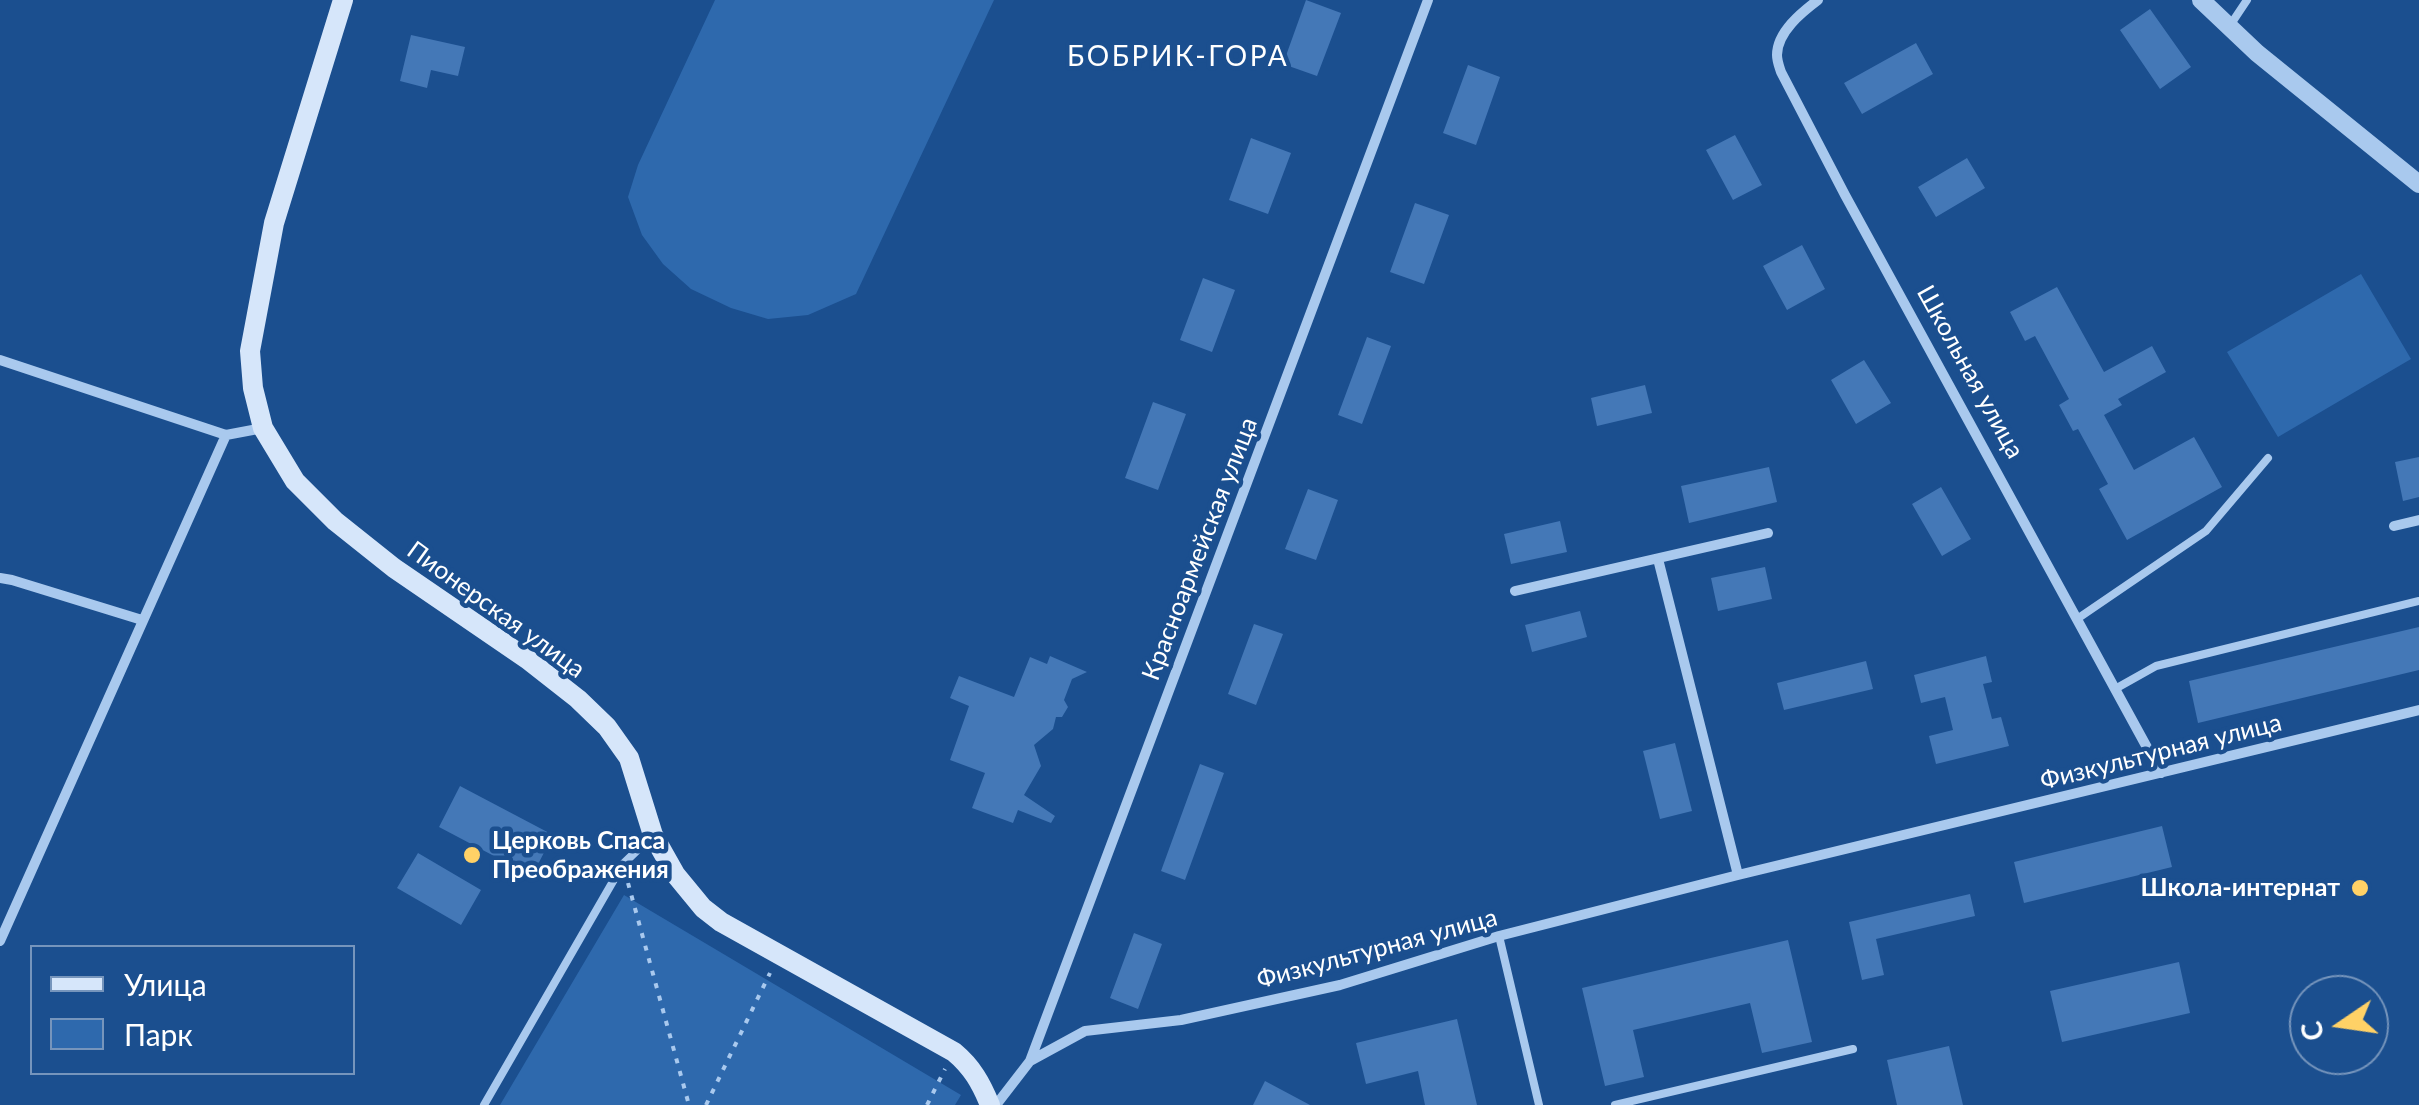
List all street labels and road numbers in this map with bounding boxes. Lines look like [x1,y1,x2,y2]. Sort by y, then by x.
street label: Школьная улица [1910,280,2030,464]
street label: Красноармейская улица [1136,413,1264,685]
street label: Пионерская улица [401,535,591,685]
street label: Физкультурная улица [2037,708,2285,796]
street label: Физкультурная улица [1254,902,1500,996]

